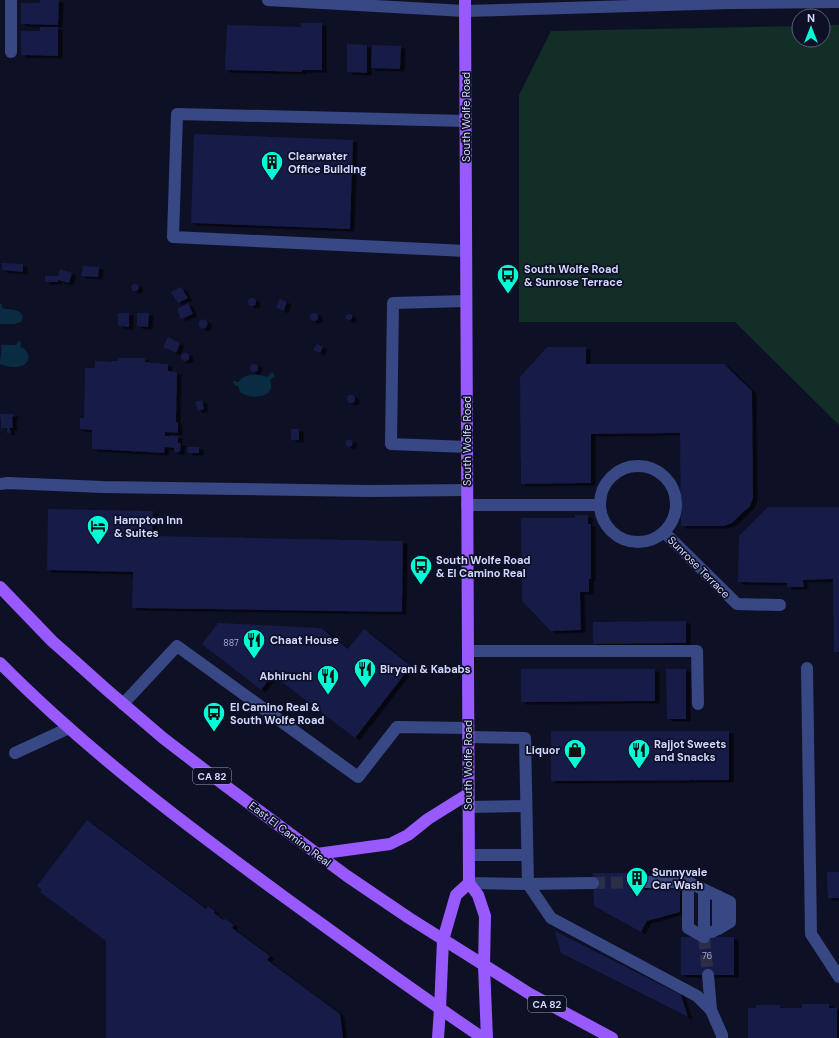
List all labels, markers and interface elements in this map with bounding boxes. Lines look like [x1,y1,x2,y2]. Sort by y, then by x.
north arrow [791,8,831,48]
text: N [807,11,815,25]
street label: South Wolfe Road [459,72,473,162]
building icon: Clearwater Office Building [259,149,285,182]
place label: Clearwater Office Building [288,149,367,176]
bus stop icon: South Wolfe Road & Sunrose Terrace [495,262,521,295]
place label: South Wolfe Road & Sunrose Terrace [524,262,623,289]
street label: South Wolfe Road [460,396,474,486]
hotel icon: Hampton Inn & Suites [85,513,111,546]
place label: Hampton Inn & Suites [114,513,183,540]
street label: Sunrose Terrace [665,533,733,601]
bus stop icon: South Wolfe Road & El Camino Real [408,553,434,586]
place label: South Wolfe Road & El Camino Real [436,553,531,580]
restaurant icon: Chaat House [241,627,267,660]
place label: Chaat House [270,633,339,647]
house number: 887 [223,637,239,649]
restaurant icon: Biryani & Kababs [352,656,378,689]
place label: Biryani & Kababs [380,662,471,676]
restaurant icon: Abhiruchi [315,663,341,696]
place label: Abhiruchi [259,669,312,683]
bus stop icon: El Camino Real & South Wolfe Road [201,700,227,733]
place label: El Camino Real & South Wolfe Road [230,700,325,727]
street label: South Wolfe Road [461,720,475,810]
shop icon: Liquor [562,737,588,770]
restaurant icon: Rajjot Sweets and Snacks [626,737,652,770]
place label: Rajjot Sweets and Snacks [654,737,726,764]
place label: Liquor [526,743,560,757]
road number: CA 82 [193,768,231,784]
street label: East El Camino Real [246,799,334,869]
building icon: Sunnyvale Car Wash [624,865,650,898]
place label: Sunnyvale Car Wash [652,865,708,892]
house number: 76 [702,950,712,962]
road number: CA 82 [528,996,566,1012]

